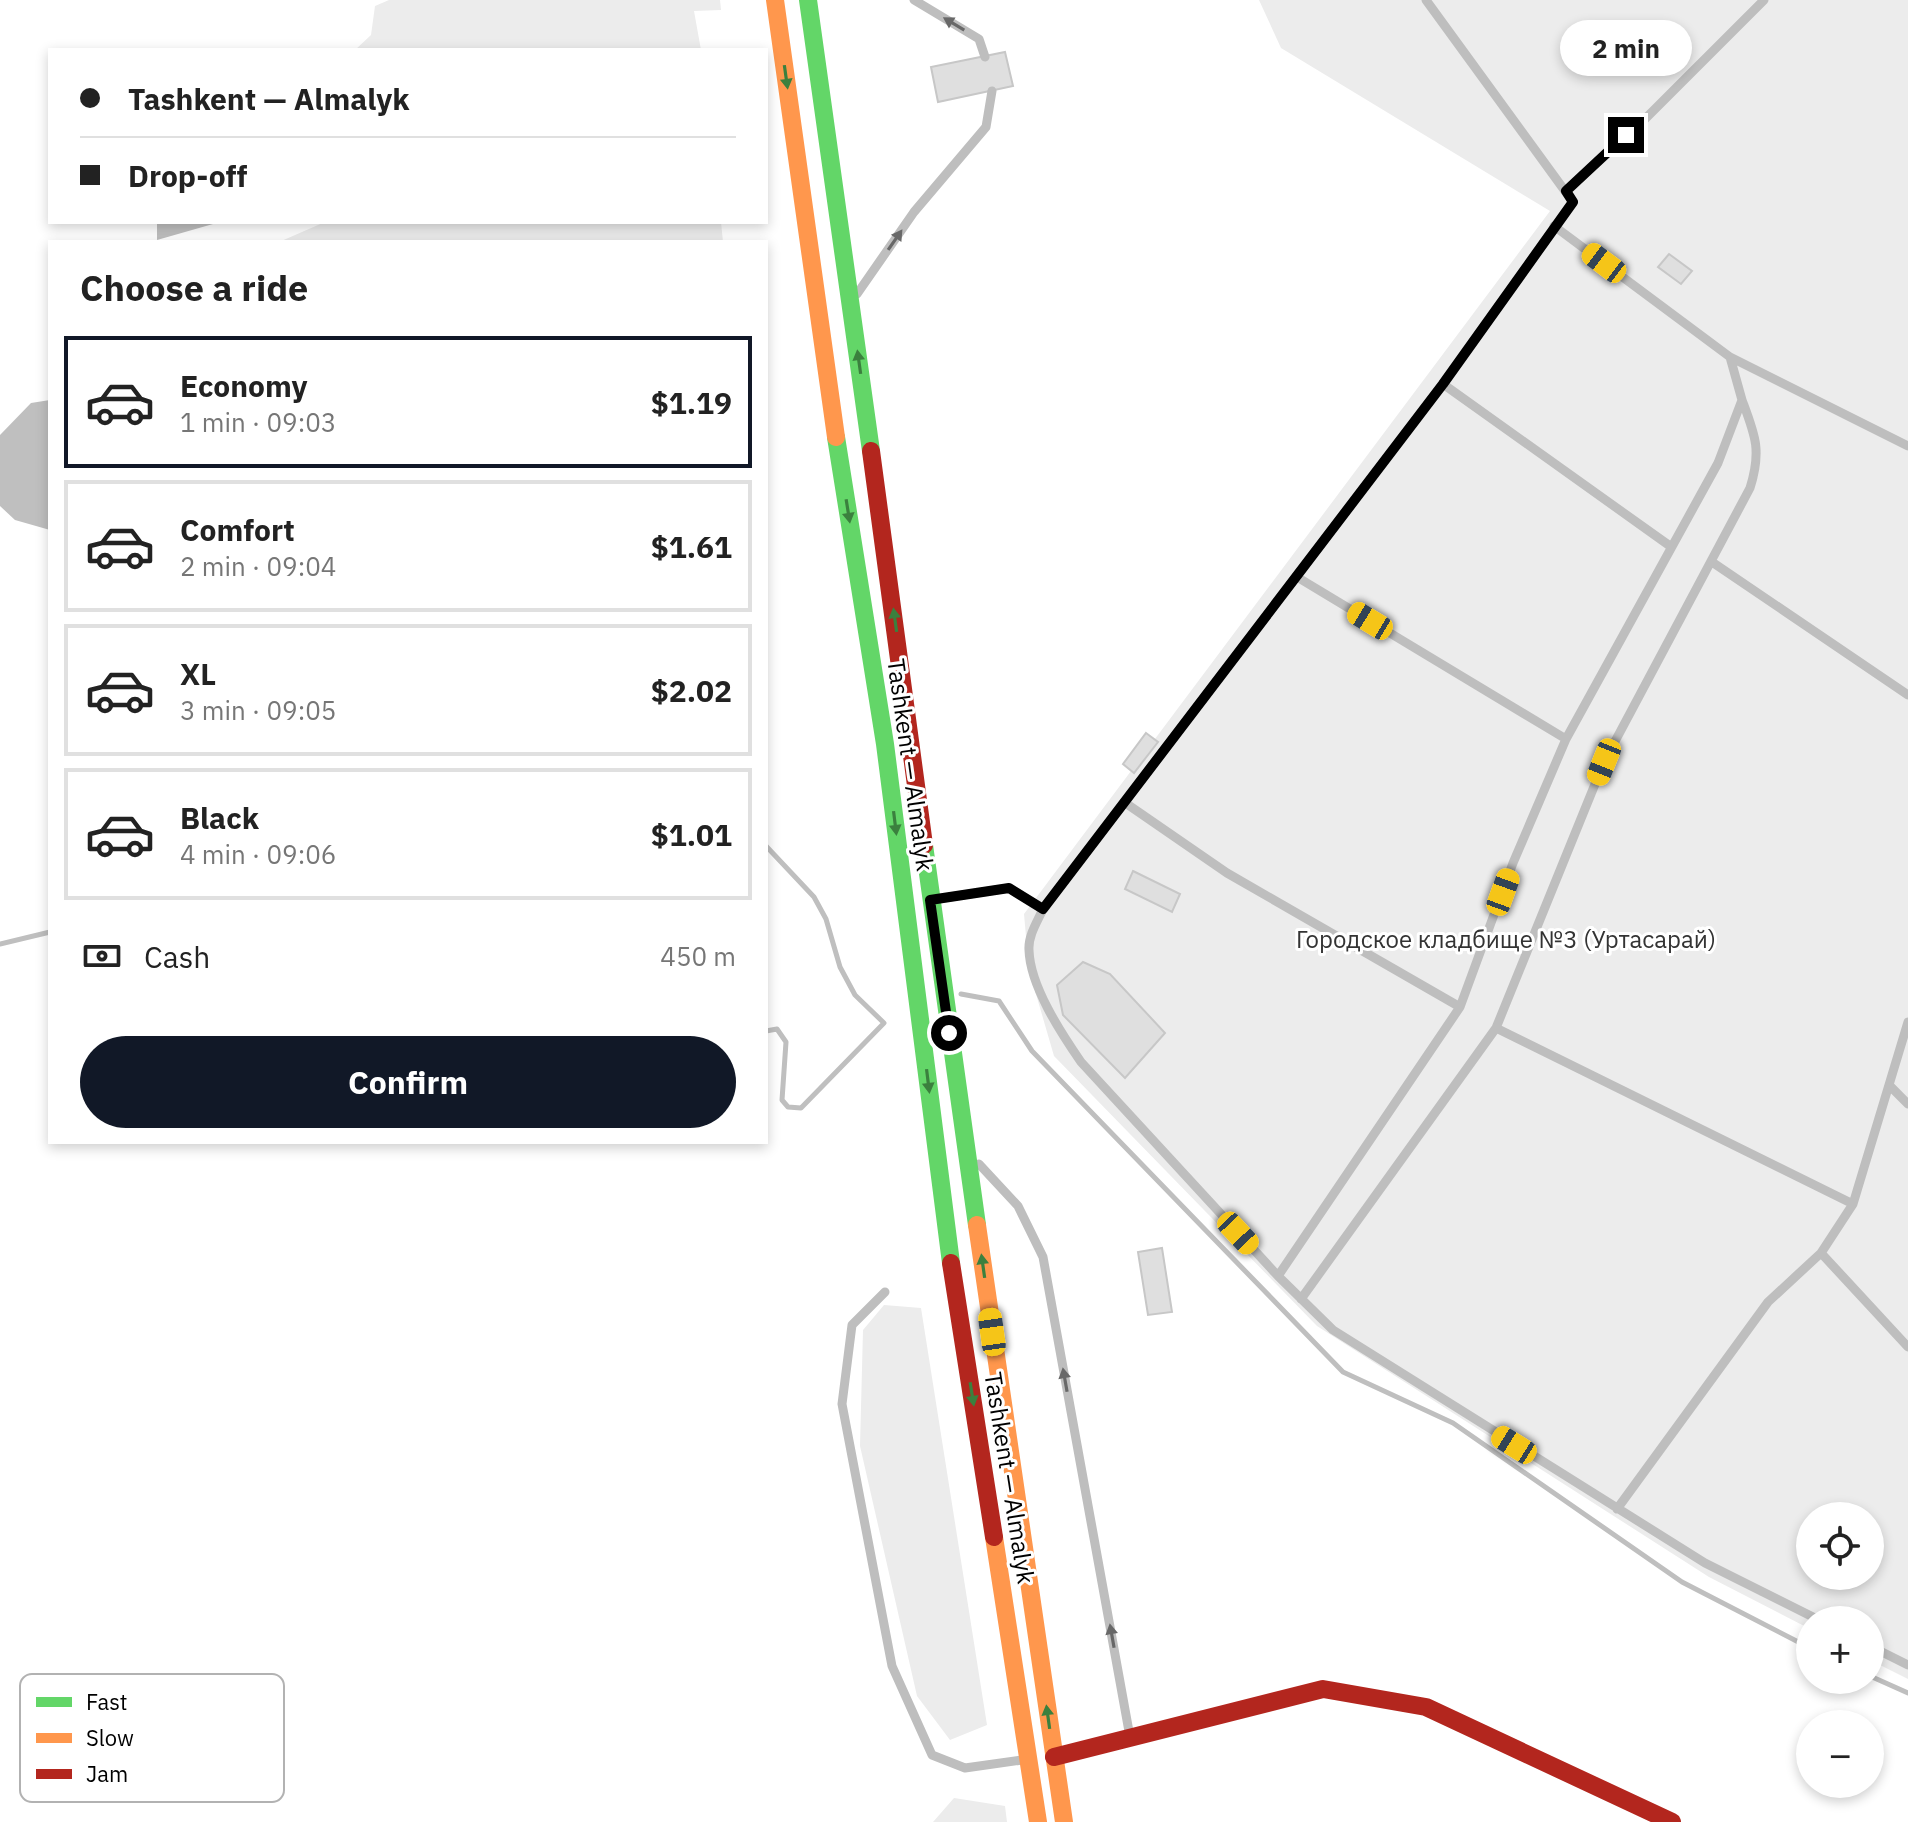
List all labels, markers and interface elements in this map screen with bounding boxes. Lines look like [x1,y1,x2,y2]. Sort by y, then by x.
one-way arrow [943,18,965,32]
callout: 2 min [1560,19,1692,75]
text: 2 min [1592,31,1660,65]
one-way arrow [780,65,793,90]
text: Tashkent — Almalyk [128,79,410,118]
route end [1608,117,1644,153]
text: Drop-off [128,156,247,195]
one-way arrow [887,229,902,250]
car [1578,239,1630,287]
text: Choose a ride [80,264,308,311]
one-way arrow [852,350,865,375]
icon: car [84,366,156,438]
text: Economy [180,366,308,405]
text: $1.19 [651,383,732,422]
text: 1 min · 09:03 [180,405,336,439]
one-way arrow [842,499,855,524]
icon: car [84,510,156,582]
text: Comfort [180,510,295,549]
text: $1.61 [651,527,732,566]
text: 2 min · 09:04 [180,549,336,583]
car [1343,598,1397,644]
one-way arrow [888,607,901,632]
icon: car [84,654,156,726]
text: XL [180,654,216,693]
street label: Tashkent — Almalyk [880,657,942,874]
text: $2.02 [651,671,732,710]
text: 3 min · 09:05 [180,693,336,727]
car [1584,735,1624,789]
icon: car [84,798,156,870]
text: Black [180,798,259,837]
one-way arrow [889,811,902,836]
text: $1.01 [651,815,732,854]
text: 4 min · 09:06 [180,837,336,871]
car [1484,865,1522,919]
park label: Городское кладбище №3 (Уртасарай) [1296,923,1716,955]
icon: cash [80,934,124,978]
text: Cash [144,937,210,976]
text: 450 m [660,939,736,973]
route start [931,1015,967,1051]
button: Confirm [80,1036,736,1128]
one-way arrow [921,1069,934,1094]
car [1213,1207,1263,1259]
one-way arrow [976,1253,988,1278]
car [977,1307,1007,1357]
one-way arrow [1059,1367,1071,1392]
street label: Tashkent — Almalyk [977,1370,1043,1587]
one-way arrow [966,1382,979,1407]
car [1487,1422,1541,1468]
map controls [1796,1502,1884,1798]
button: locate [1796,1502,1884,1590]
button: + [1796,1606,1884,1694]
one-way arrow [1105,1623,1117,1648]
legend [20,1674,284,1802]
text: Fast [86,1687,127,1716]
one-way arrow [1041,1704,1054,1729]
button: − [1796,1710,1884,1798]
text: Slow [86,1723,134,1752]
text: Jam [86,1759,128,1788]

